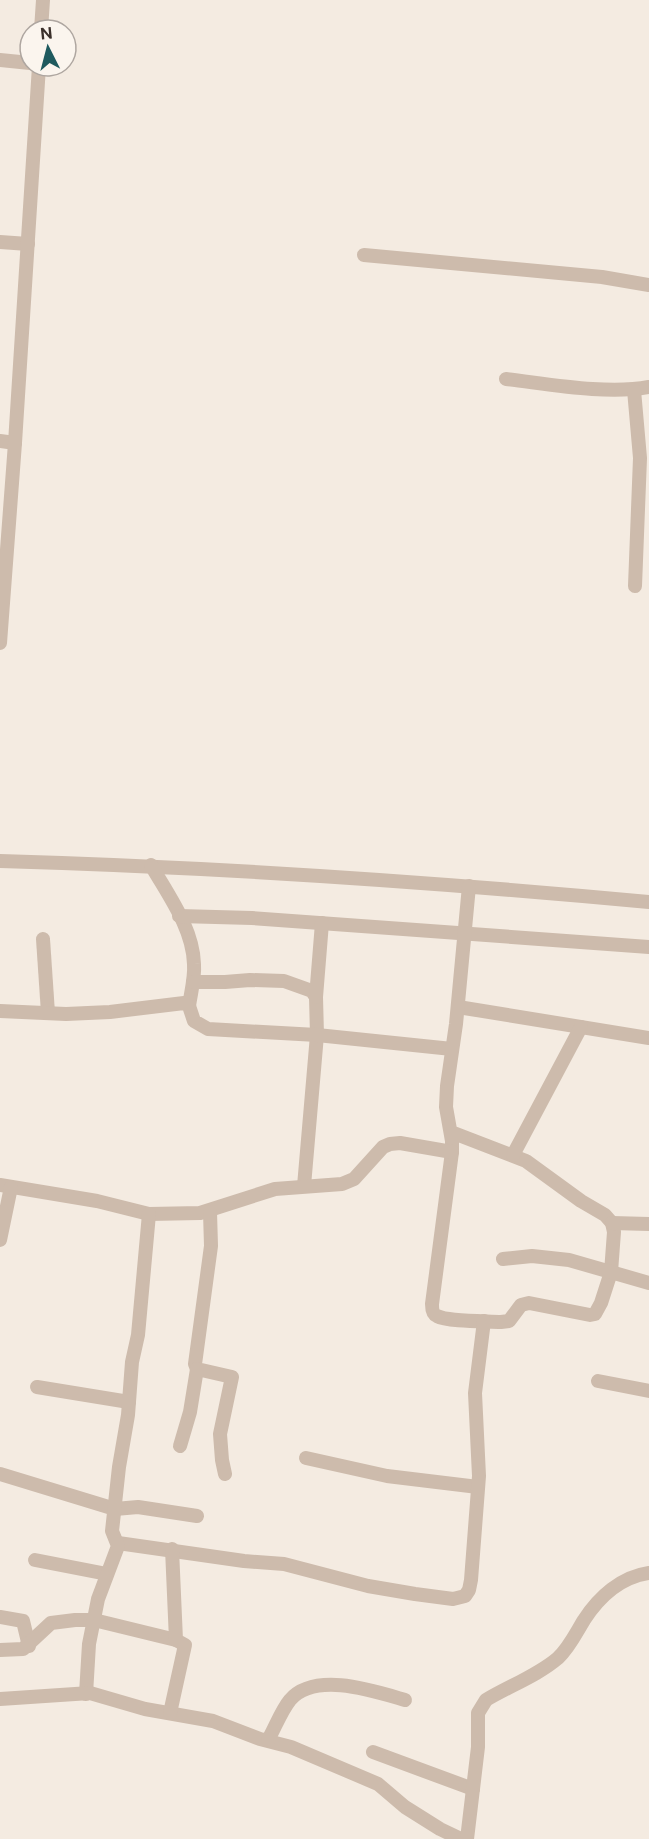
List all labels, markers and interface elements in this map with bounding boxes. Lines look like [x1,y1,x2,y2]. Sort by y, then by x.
north arrow [18,18,78,78]
text: N [39,23,54,44]

